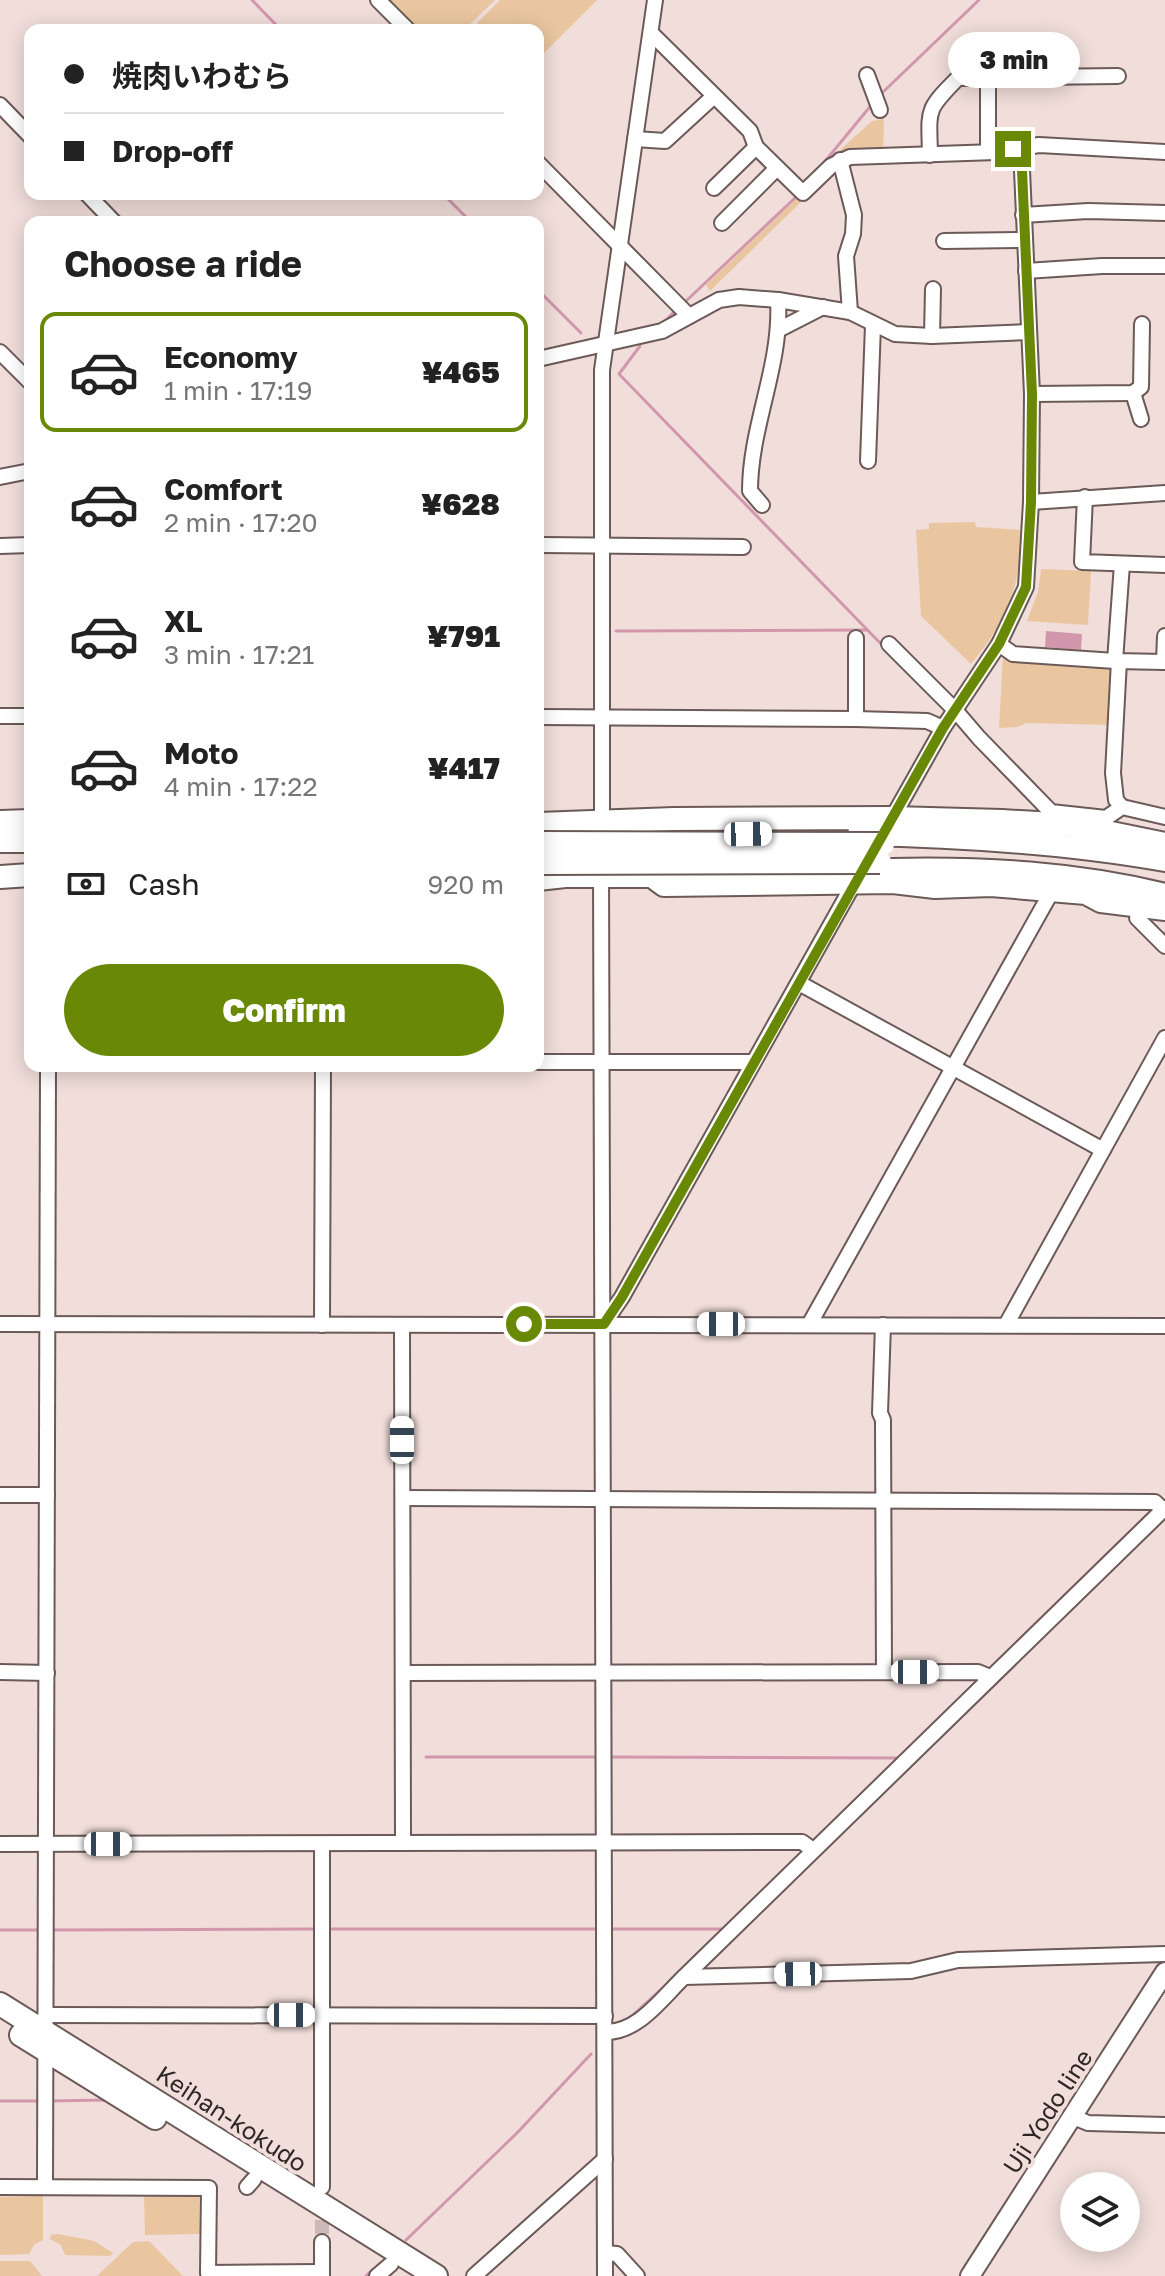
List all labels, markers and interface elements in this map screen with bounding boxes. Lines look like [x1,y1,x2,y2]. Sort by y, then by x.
callout: 3 min [947,33,1079,89]
text: 3 min [980,44,1048,75]
text: 焼肉いわむら [112,58,292,94]
route end [995,131,1031,167]
text: Drop-off [112,133,233,169]
text: Choose a ride [64,242,302,285]
icon: car [68,336,140,408]
text: Economy [164,339,298,375]
text: ¥465 [421,354,500,390]
text: 1 min · 17:19 [164,375,312,406]
icon: car [68,468,140,540]
text: Comfort [164,471,283,507]
text: ¥628 [421,486,500,522]
text: 2 min · 17:20 [164,507,318,538]
icon: car [68,600,140,672]
text: XL [164,603,203,639]
text: ¥791 [427,618,500,654]
text: 3 min · 17:21 [164,639,314,670]
icon: car [68,732,140,804]
text: Moto [164,735,239,771]
text: ¥417 [428,750,500,786]
text: 4 min · 17:22 [164,771,317,802]
car [724,822,772,846]
icon: cash [64,862,108,906]
text: Cash [128,866,200,902]
text: 920 m [428,869,504,900]
button: Confirm [64,964,504,1056]
route start [506,1306,542,1342]
car [697,1312,745,1336]
car [390,1416,414,1464]
car [891,1660,939,1684]
car [84,1832,132,1856]
car [774,1962,822,1986]
car [267,2003,315,2027]
street label: Uji Yodo line [996,2043,1098,2179]
street label: Keihan-kokudo [151,2059,313,2177]
map controls [1060,2172,1140,2252]
button: layers [1060,2172,1140,2252]

